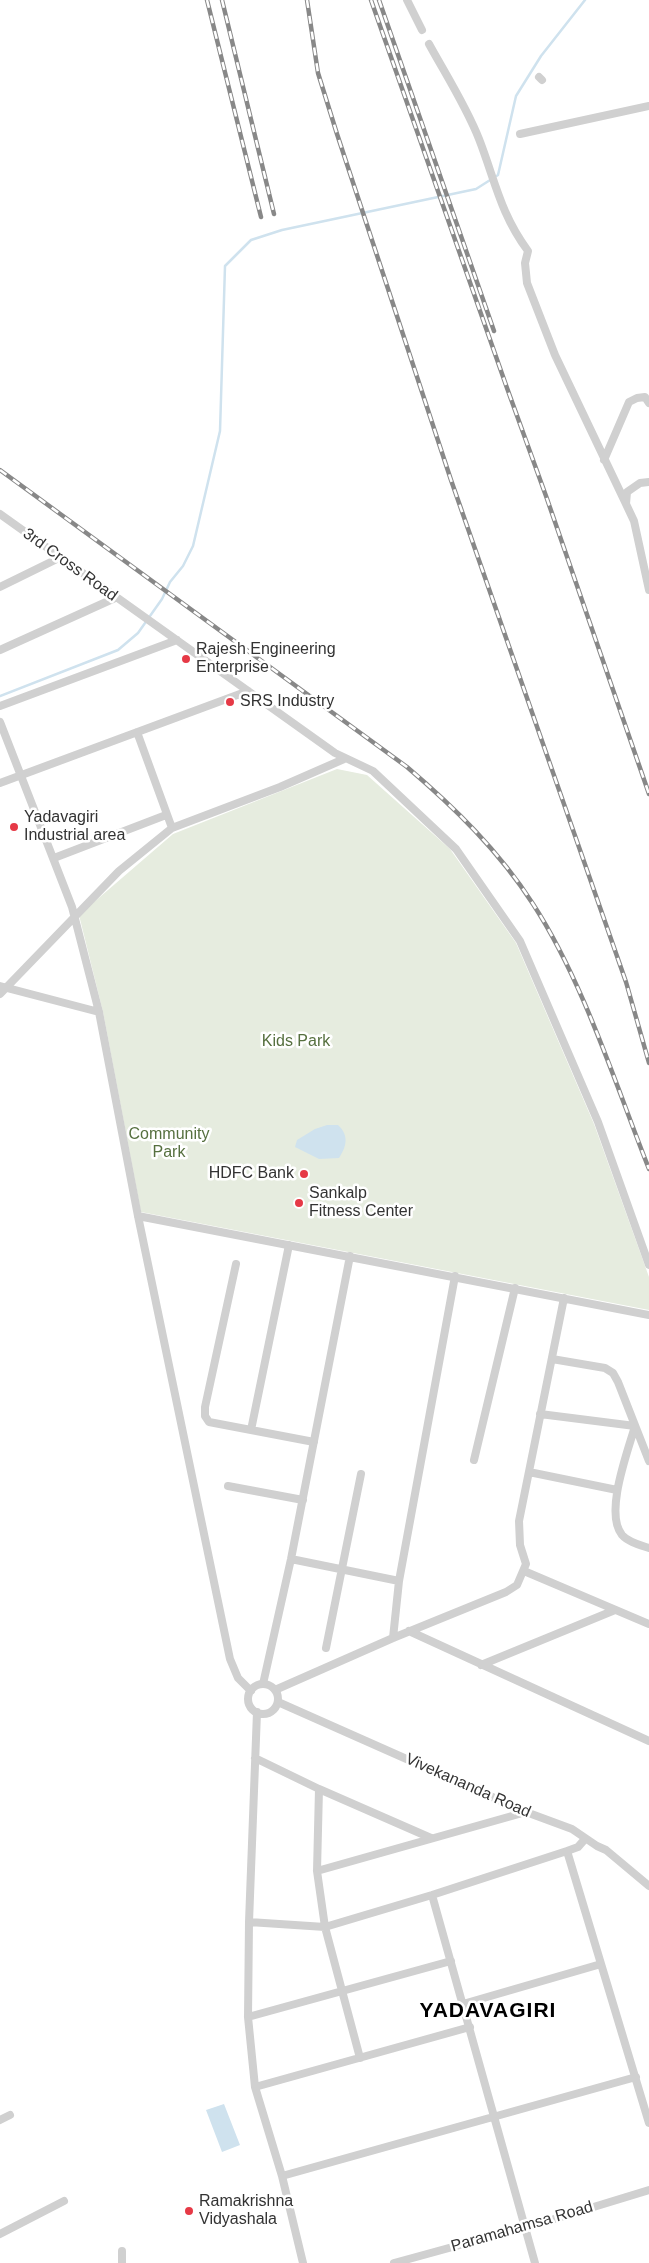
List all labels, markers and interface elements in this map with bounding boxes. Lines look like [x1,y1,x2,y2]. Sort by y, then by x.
street label: 3rd Cross Road [19,524,121,606]
place label: Rajesh Engineering Enterprise [196,640,336,678]
marker: Rajesh Engineering Enterprise [180,653,192,665]
place label: SRS Industry [240,692,334,712]
marker: SRS Industry [224,696,236,708]
place label: Yadavagiri Industrial area [24,808,125,846]
marker: Yadavagiri Industrial area [8,821,20,833]
park label: Kids Park [262,1032,330,1052]
park label: Community Park [129,1125,209,1163]
place label: HDFC Bank [209,1164,294,1184]
marker: HDFC Bank [298,1168,310,1180]
place label: Sankalp Fitness Center [309,1184,413,1222]
marker: Sankalp Fitness Center [293,1197,305,1209]
street label: Vivekananda Road [402,1750,534,1822]
district label: YADAVAGIRI [418,1998,558,2024]
place label: Ramakrishna Vidyashala [199,2192,293,2230]
street label: Paramahamsa Road [449,2198,595,2256]
marker: Ramakrishna Vidyashala [183,2205,195,2217]

